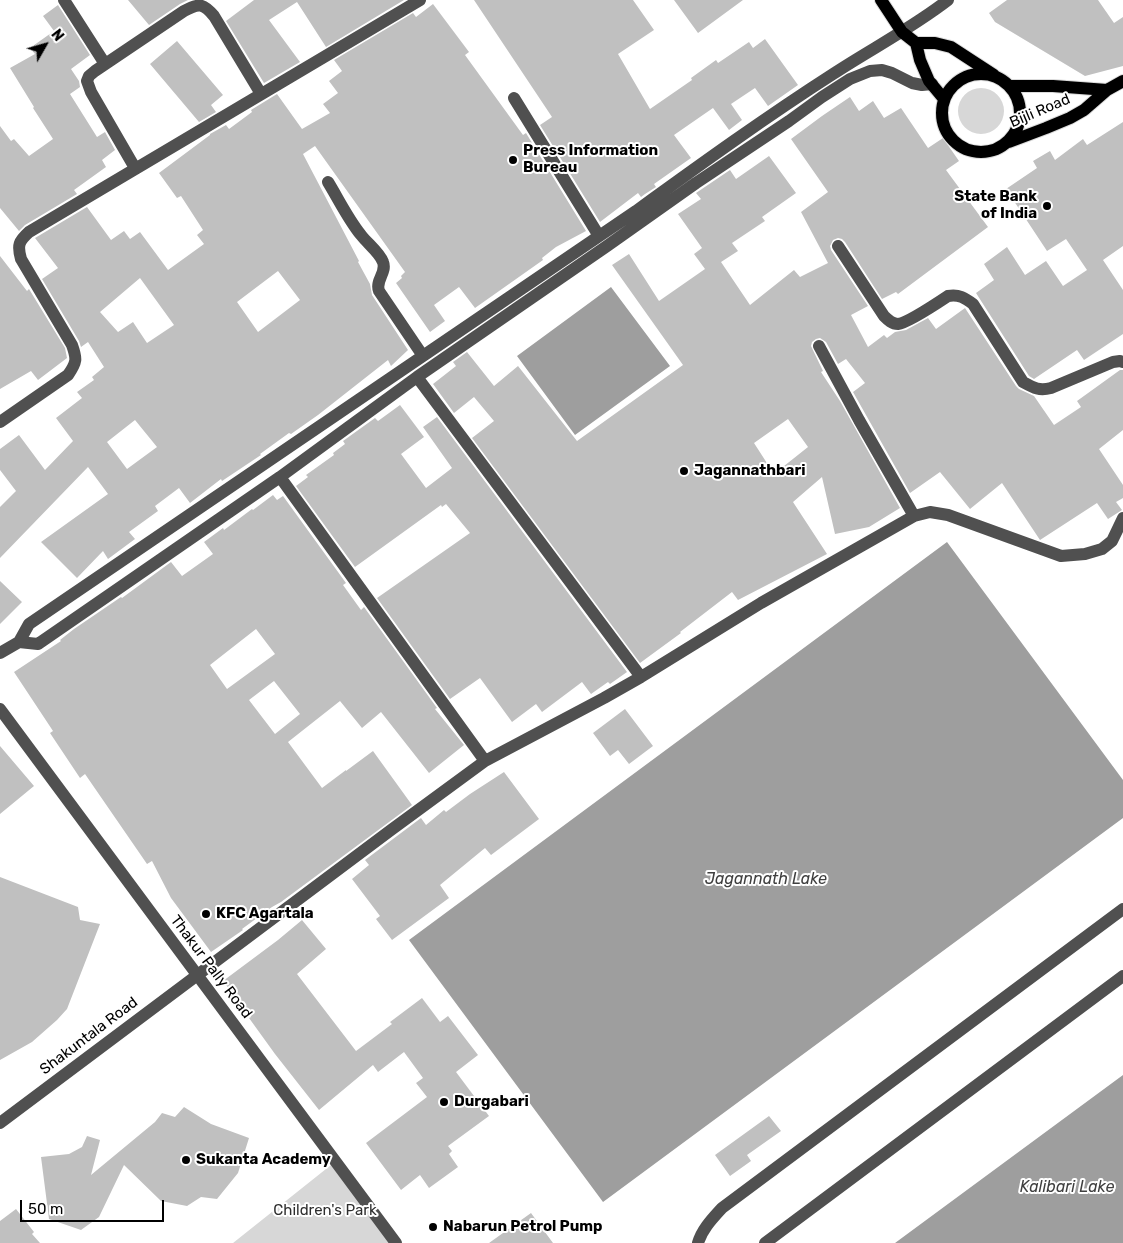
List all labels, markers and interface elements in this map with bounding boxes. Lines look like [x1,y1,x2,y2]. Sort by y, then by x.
north arrow [20,20,70,70]
text: N [47,26,67,45]
street label: Bijli Road [1007,90,1073,132]
place label: Press Information Bureau [523,142,658,177]
marker: Press Information Bureau [507,154,519,166]
place label: State Bank of India [954,188,1037,223]
marker: State Bank of India [1041,200,1053,212]
place label: Jagannathbari [694,462,805,480]
marker: Jagannathbari [678,465,690,477]
water label: Jagannath Lake [705,869,827,889]
place label: KFC Agartala [216,905,314,923]
marker: KFC Agartala [200,908,212,920]
street label: Thakur Pally Road [166,912,256,1022]
street label: Shakuntala Road [37,993,141,1079]
place label: Durgabari [454,1093,529,1111]
marker: Durgabari [438,1096,450,1108]
place label: Sukanta Academy [196,1151,331,1169]
marker: Sukanta Academy [180,1154,192,1166]
water label: Kalibari Lake [1020,1177,1114,1197]
scale bar [22,1190,166,1222]
text: 50 m [28,1200,63,1218]
park label: Children's Park [273,1202,377,1220]
place label: Nabarun Petrol Pump [443,1218,603,1236]
marker: Nabarun Petrol Pump [427,1221,439,1233]

